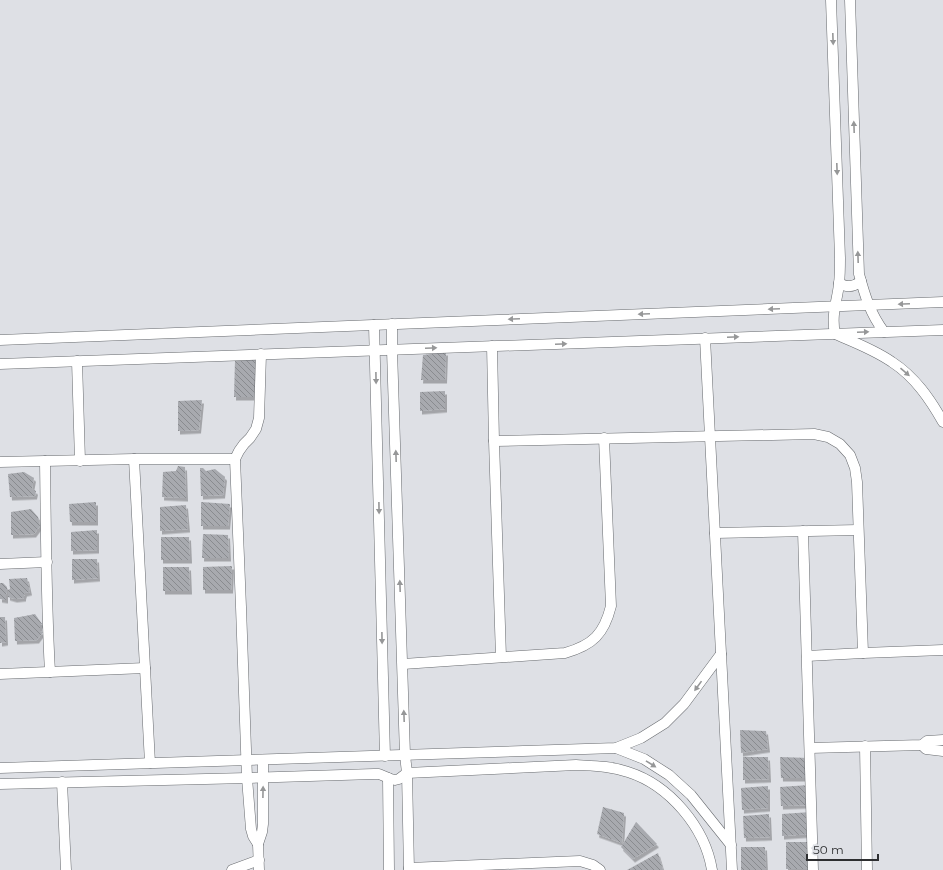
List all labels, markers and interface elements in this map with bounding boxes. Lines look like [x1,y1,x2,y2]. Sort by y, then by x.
one-way arrow [829,33,836,45]
one-way arrow [851,120,857,133]
one-way arrow [834,163,840,176]
one-way arrow [855,250,861,263]
one-way arrow [897,301,910,307]
one-way arrow [767,306,780,312]
one-way arrow [637,311,650,317]
one-way arrow [507,316,520,322]
one-way arrow [857,329,869,336]
one-way arrow [727,334,740,340]
one-way arrow [555,340,567,347]
one-way arrow [425,345,437,352]
one-way arrow [900,368,911,377]
one-way arrow [373,372,379,385]
one-way arrow [393,449,399,462]
one-way arrow [376,502,382,515]
one-way arrow [397,579,403,592]
one-way arrow [379,631,385,644]
one-way arrow [694,680,702,691]
one-way arrow [401,709,407,722]
one-way arrow [646,760,657,768]
one-way arrow [260,785,266,798]
scale bar [807,836,878,862]
text: 50 m [813,842,844,857]

